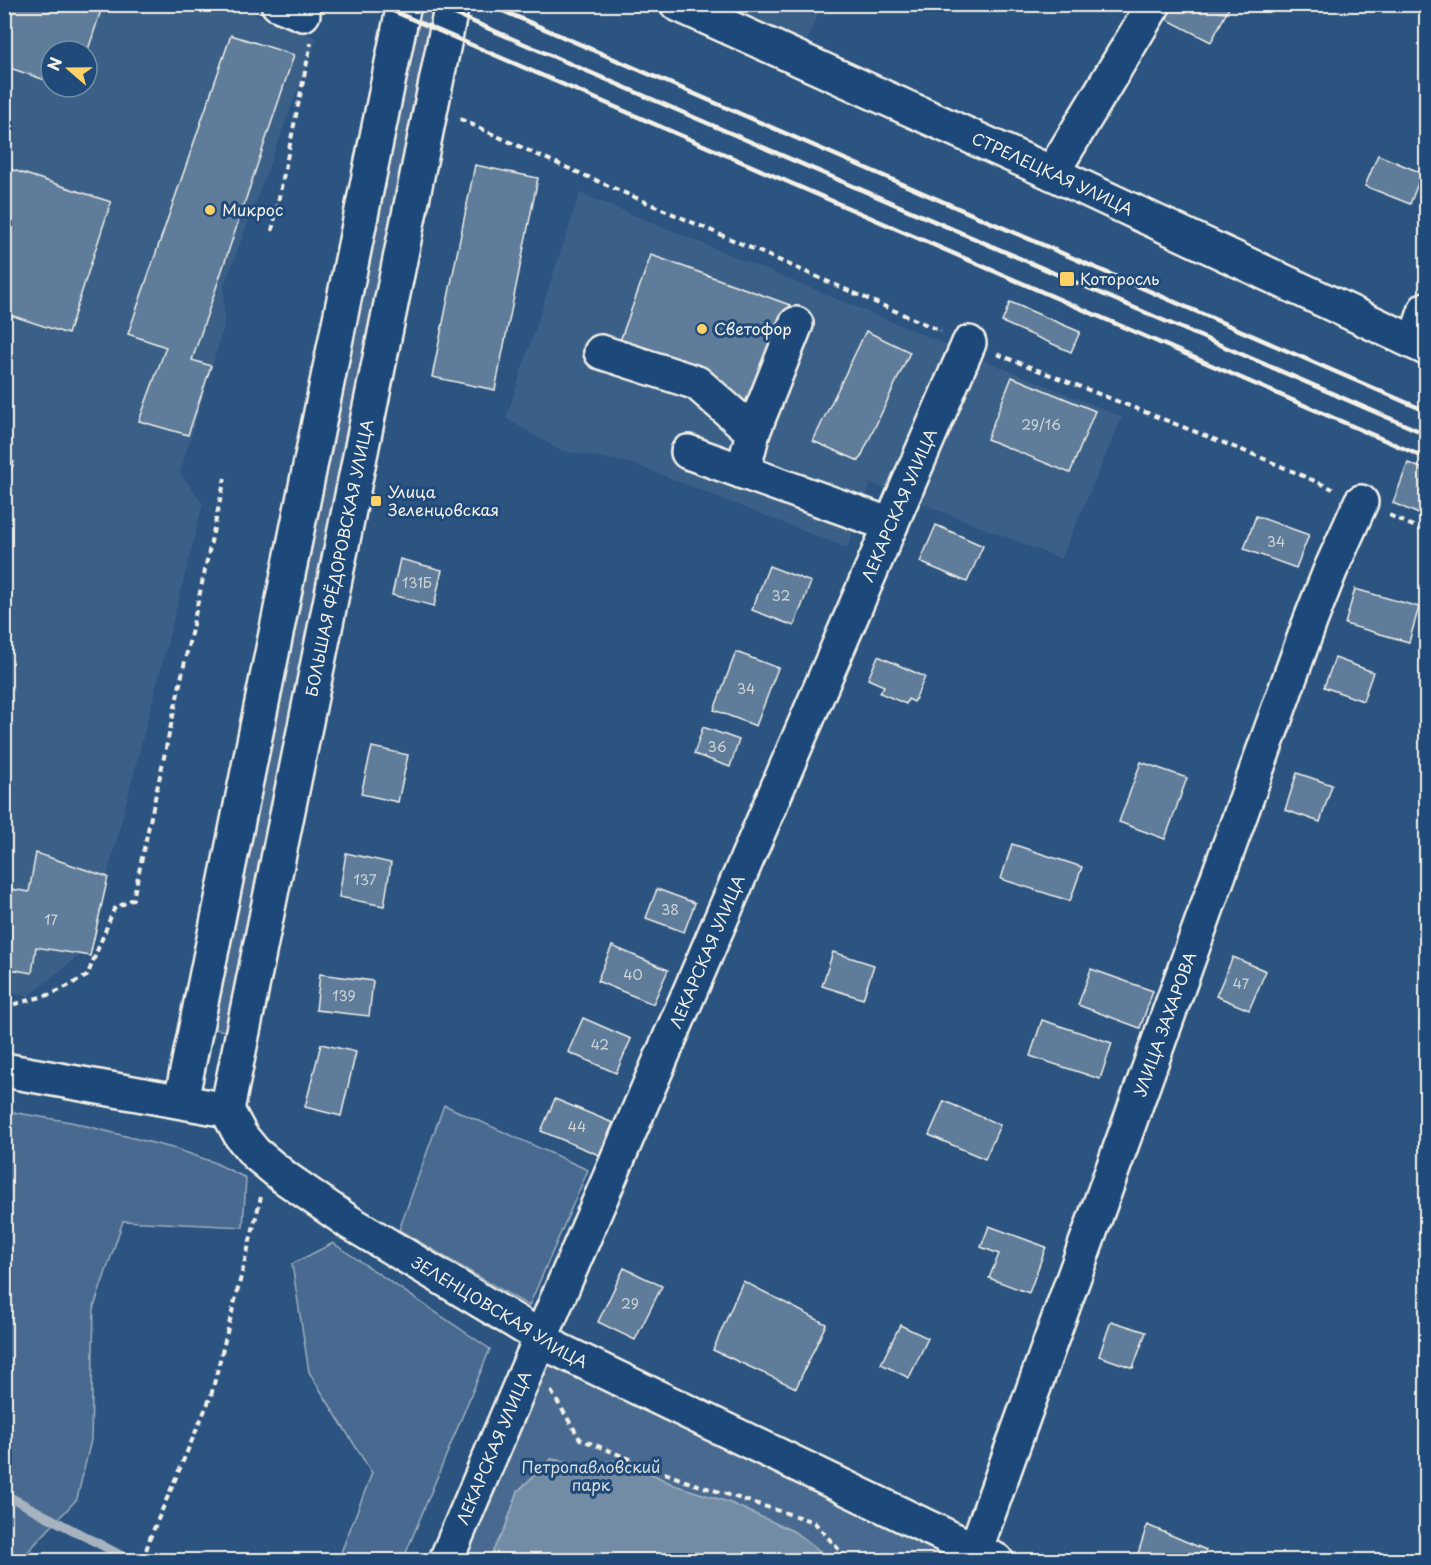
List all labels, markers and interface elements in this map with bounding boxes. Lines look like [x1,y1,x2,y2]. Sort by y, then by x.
north arrow [39,39,99,99]
text: N [41,53,67,74]
street label: СТРЕЛЕЦКАЯ УЛИЦА [968,125,1137,220]
place label: Микрос [222,197,283,221]
marker: Микрос [203,203,217,217]
place label: Которосль [1080,266,1159,290]
marker: Которосль [1058,270,1076,288]
place label: Светофор [714,316,792,340]
marker: Светофор [695,322,709,336]
house number: 29/16 [1021,414,1061,435]
street label: БОЛЬШАЯ ФЁДОРОВСКАЯ УЛИЦА [298,417,378,699]
street label: ЛЕКАРСКАЯ УЛИЦА [855,424,942,585]
place label: Улица Зеленцовская [388,479,499,521]
marker: Улица Зеленцовская [369,494,383,508]
house number: 34 [1267,531,1285,552]
house number: 131Б [402,572,432,593]
house number: 32 [772,585,790,606]
house number: 34 [737,678,755,699]
house number: 36 [707,736,727,757]
house number: 137 [353,869,377,890]
street label: ЛЕКАРСКАЯ УЛИЦА [662,871,750,1032]
house number: 38 [661,899,679,920]
house number: 17 [44,909,58,930]
street label: УЛИЦА ЗАХАРОВА [1127,948,1201,1100]
house number: 40 [623,964,643,985]
house number: 47 [1233,973,1250,994]
house number: 139 [332,985,356,1006]
house number: 42 [591,1034,609,1055]
house number: 44 [568,1116,586,1137]
street label: ЗЕЛЕНЦОВСКАЯ УЛИЦА [407,1249,592,1373]
house number: 29 [621,1293,639,1314]
street label: ЛЕКАРСКАЯ УЛИЦА [450,1367,536,1528]
park label: Петропавловский парк [521,1454,661,1496]

